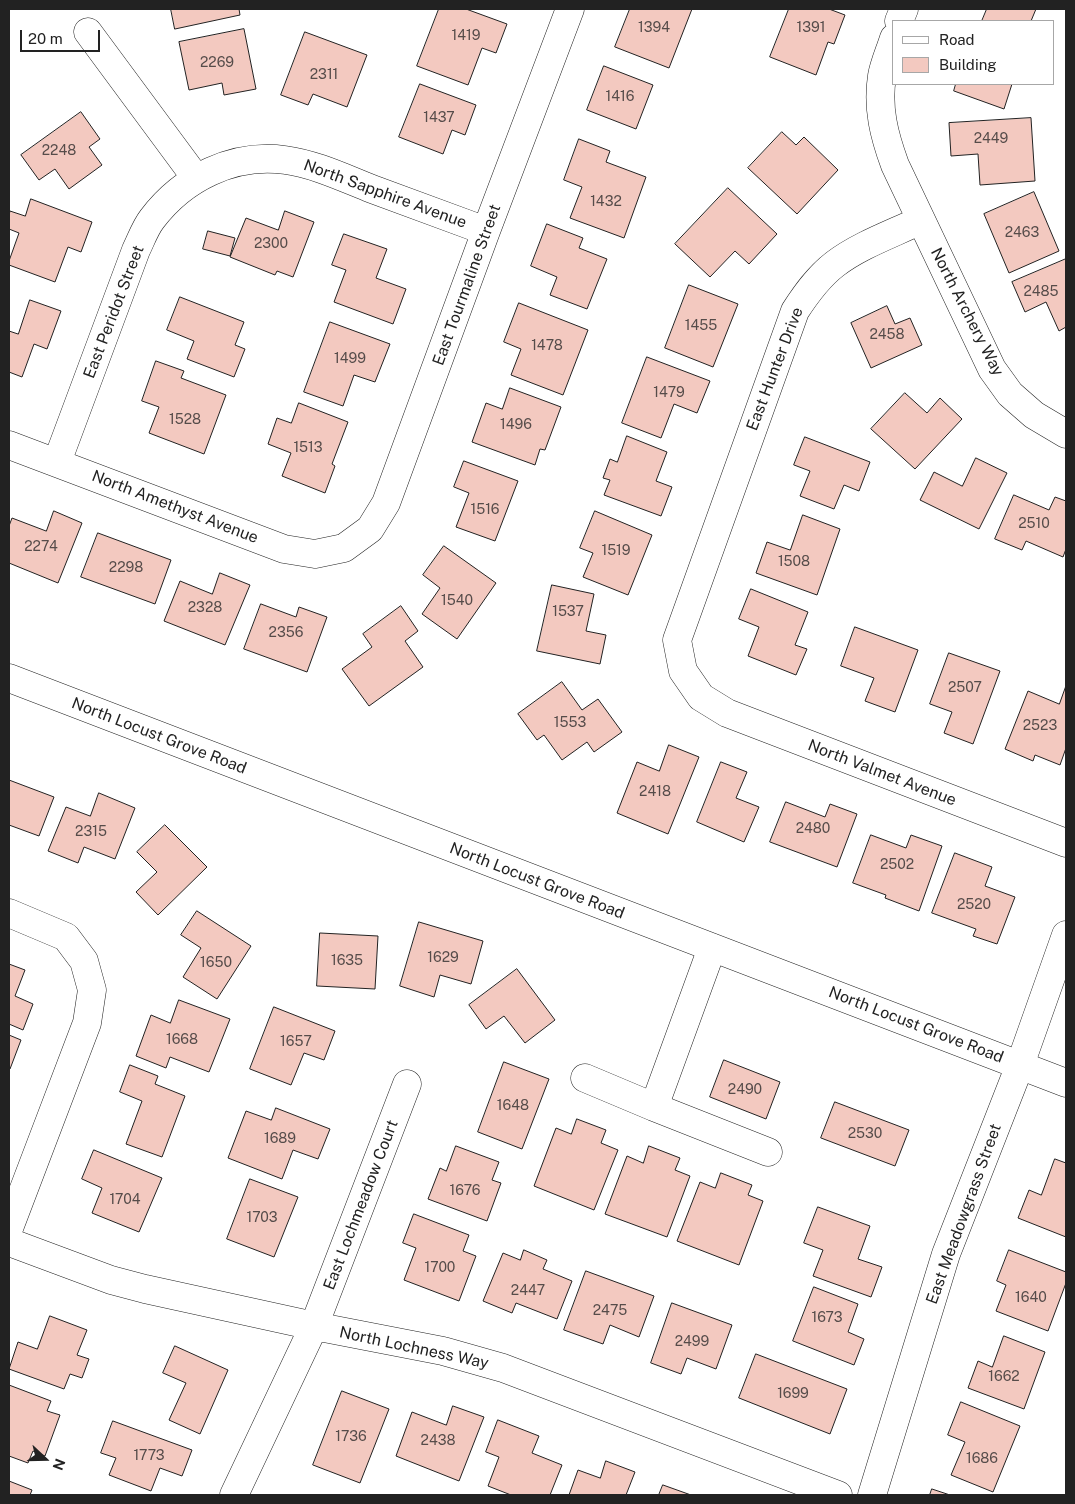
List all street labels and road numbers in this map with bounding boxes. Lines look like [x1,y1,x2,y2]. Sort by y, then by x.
street label: North Sapphire Avenue [301,156,469,232]
street label: East Tourmaline Street [429,202,505,368]
street label: East Peridot Street [80,243,148,381]
street label: North Archery Way [926,245,1008,379]
street label: East Hunter Drive [743,305,807,433]
street label: North Amethyst Avenue [89,466,261,548]
street label: North Locust Grove Road [69,694,249,778]
street label: North Valmet Avenue [805,736,959,810]
street label: North Locust Grove Road [447,839,627,923]
street label: North Locust Grove Road [826,983,1006,1067]
street label: East Lochmeadow Court [320,1117,402,1293]
street label: East Meadowgrass Street [922,1121,1006,1307]
street label: North Lochness Way [338,1323,490,1373]

